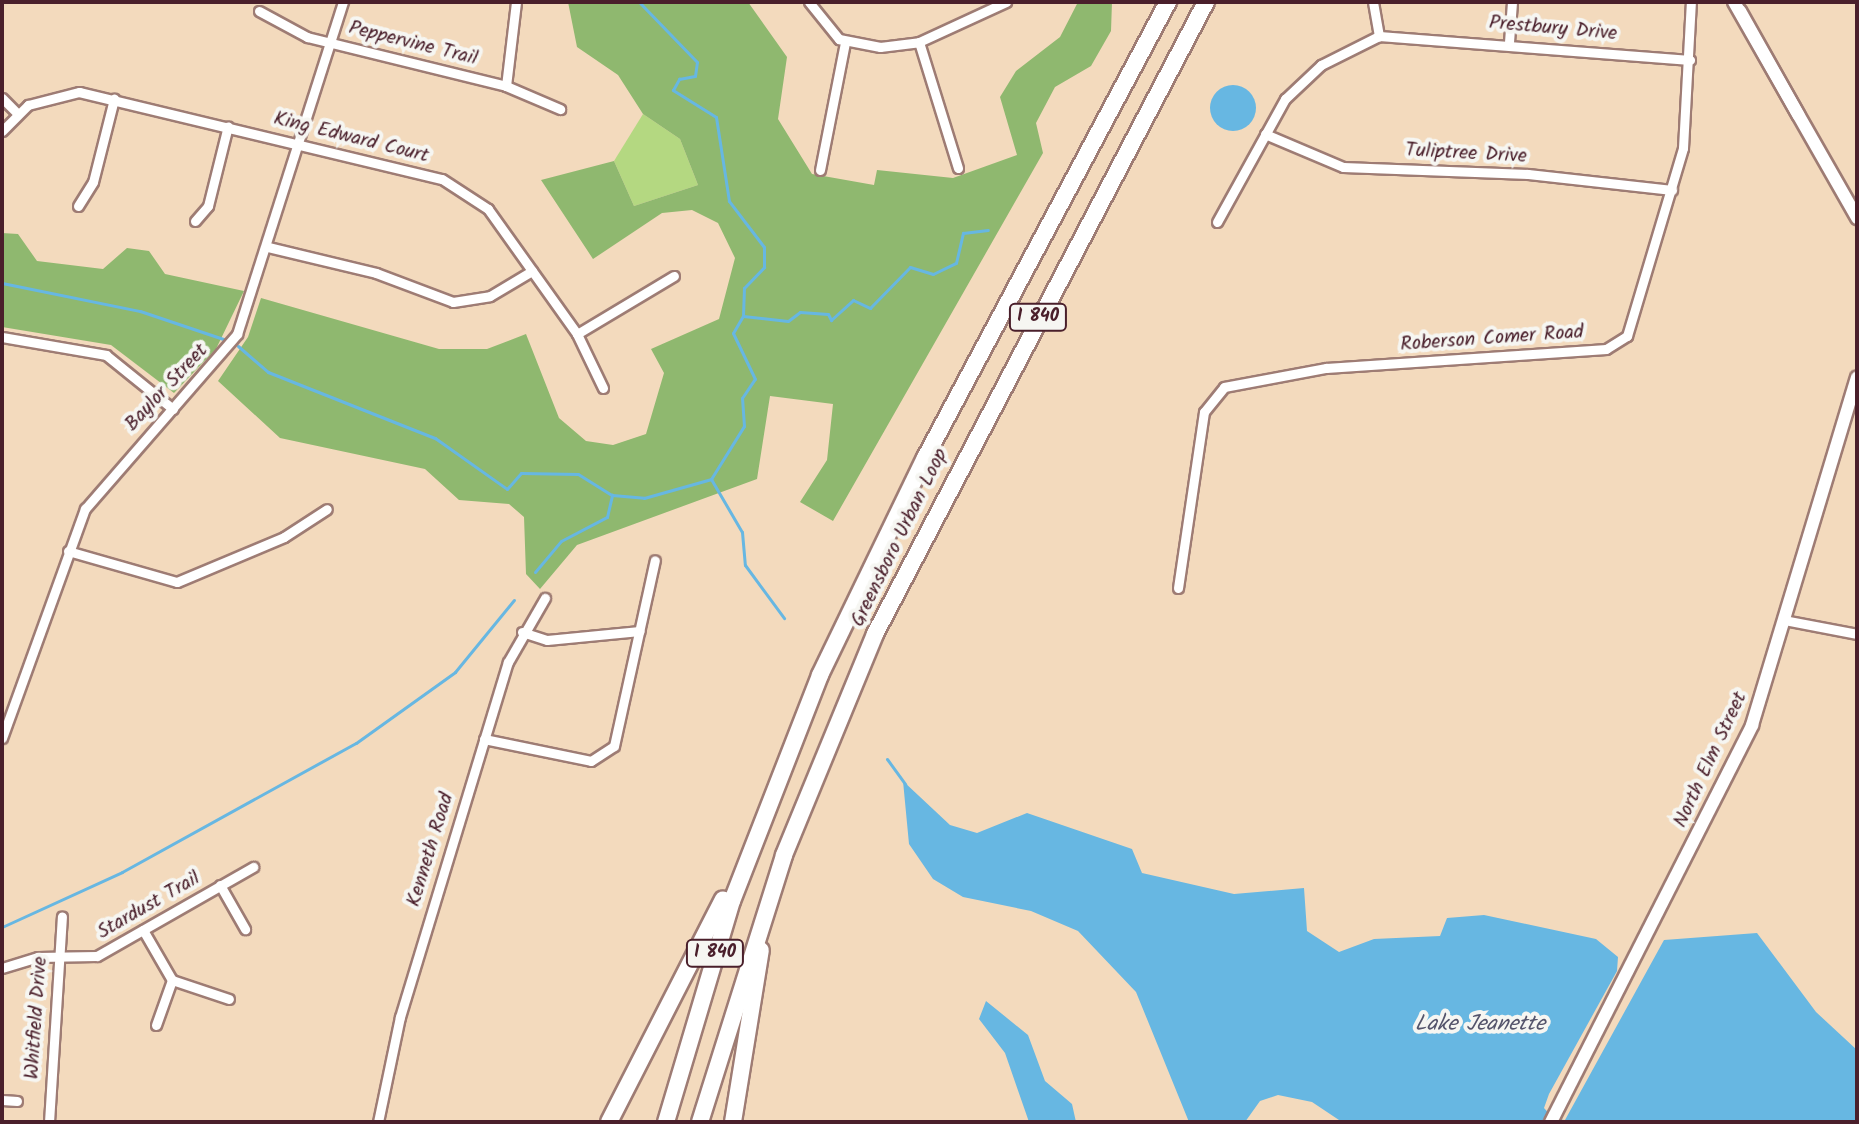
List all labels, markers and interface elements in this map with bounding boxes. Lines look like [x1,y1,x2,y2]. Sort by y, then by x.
street label: Prestbury Drive [1488,11,1618,47]
street label: Peppervine Trail [346,16,480,72]
street label: King Edward Court [271,107,431,169]
street label: Tuliptree Drive [1405,139,1527,169]
road number: I 840 [1008,303,1068,331]
street label: Roberson Comer Road [1399,321,1585,357]
street label: Baylor Street [120,339,214,437]
street label: Greensboro Urban Loop [846,445,954,631]
street label: North Elm Street [1669,688,1753,832]
street label: Kenneth Road [402,790,460,910]
street label: Stardust Trail [93,867,205,945]
road number: I 840 [685,939,745,967]
street label: Whitfield Drive [21,956,53,1080]
water label: Lake Jeanette [1415,1012,1545,1038]

